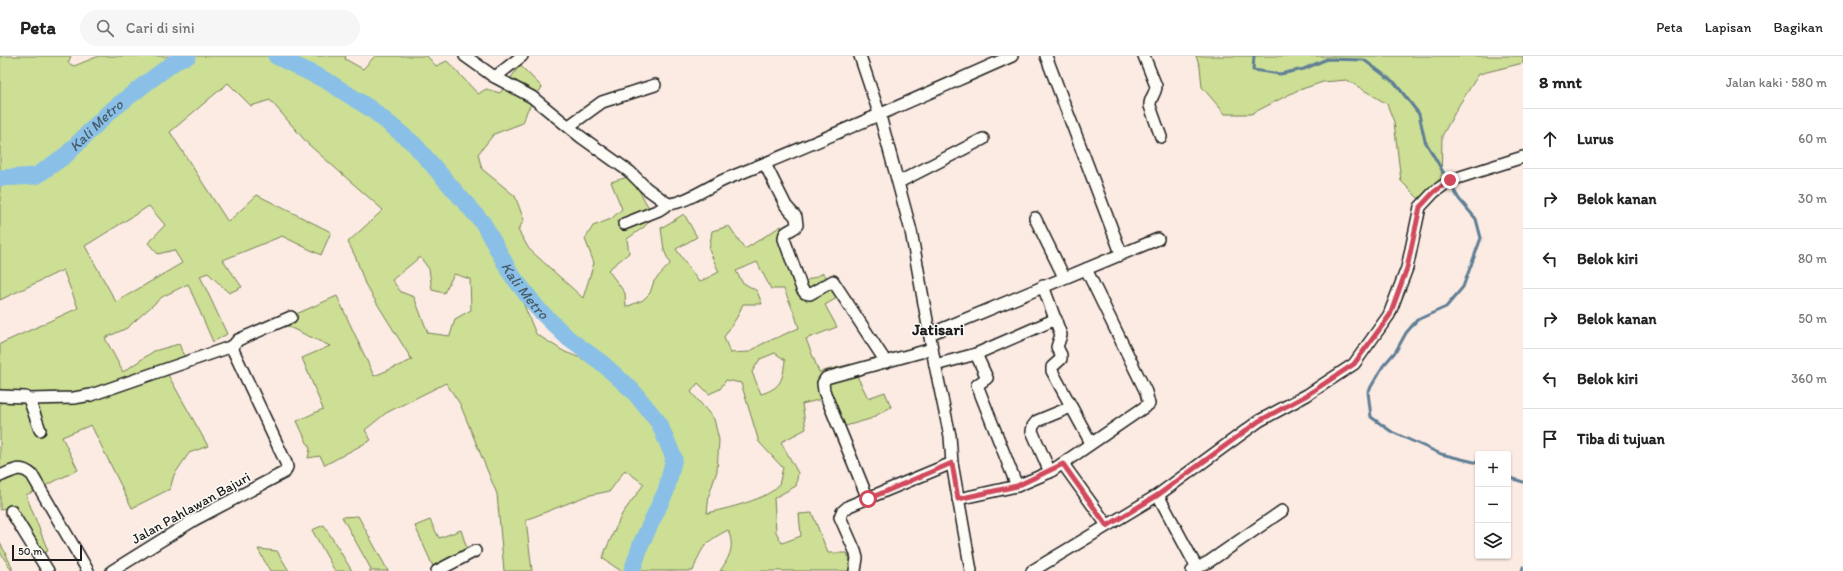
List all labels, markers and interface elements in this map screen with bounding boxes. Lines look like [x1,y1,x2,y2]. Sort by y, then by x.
search box [80,10,360,46]
text: Peta [20,16,56,39]
icon: search [94,17,116,39]
text: Cari di sini [126,19,195,37]
text: Peta [1656,19,1683,36]
text: Lapisan [1705,19,1752,36]
text: Bagikan [1774,19,1823,36]
text: 8 mnt [1539,72,1582,92]
text: Jalan kaki · 580 m [1726,75,1827,90]
water label: Kali Metro [66,95,128,155]
icon: ahead [1539,128,1561,150]
text: Lurus [1577,130,1614,148]
text: 60 m [1798,131,1827,146]
route end [1441,171,1459,189]
icon: right [1539,188,1561,210]
text: Belok kanan [1577,190,1657,208]
text: 30 m [1798,191,1827,206]
icon: left [1539,248,1561,270]
text: Belok kiri [1577,250,1638,268]
text: 80 m [1798,251,1827,266]
water label: Kali Metro [497,259,553,324]
icon: right [1539,308,1561,330]
text: Belok kanan [1577,310,1657,328]
text: 50 m [1798,311,1827,326]
district label: Jatisari [911,320,964,339]
icon: left [1539,368,1561,390]
text: Belok kiri [1577,370,1638,388]
text: 360 m [1791,371,1827,386]
icon: arrive [1539,428,1561,450]
text: Tiba di tujuan [1577,430,1665,448]
map controls [1475,451,1511,559]
button: + [1475,451,1511,487]
street label: Jalan Pahlawan Bajuri [129,468,253,548]
button: − [1475,487,1511,523]
route start [859,490,877,508]
button: layers [1475,523,1511,559]
scale bar [12,543,82,562]
text: 50 m [18,545,42,558]

